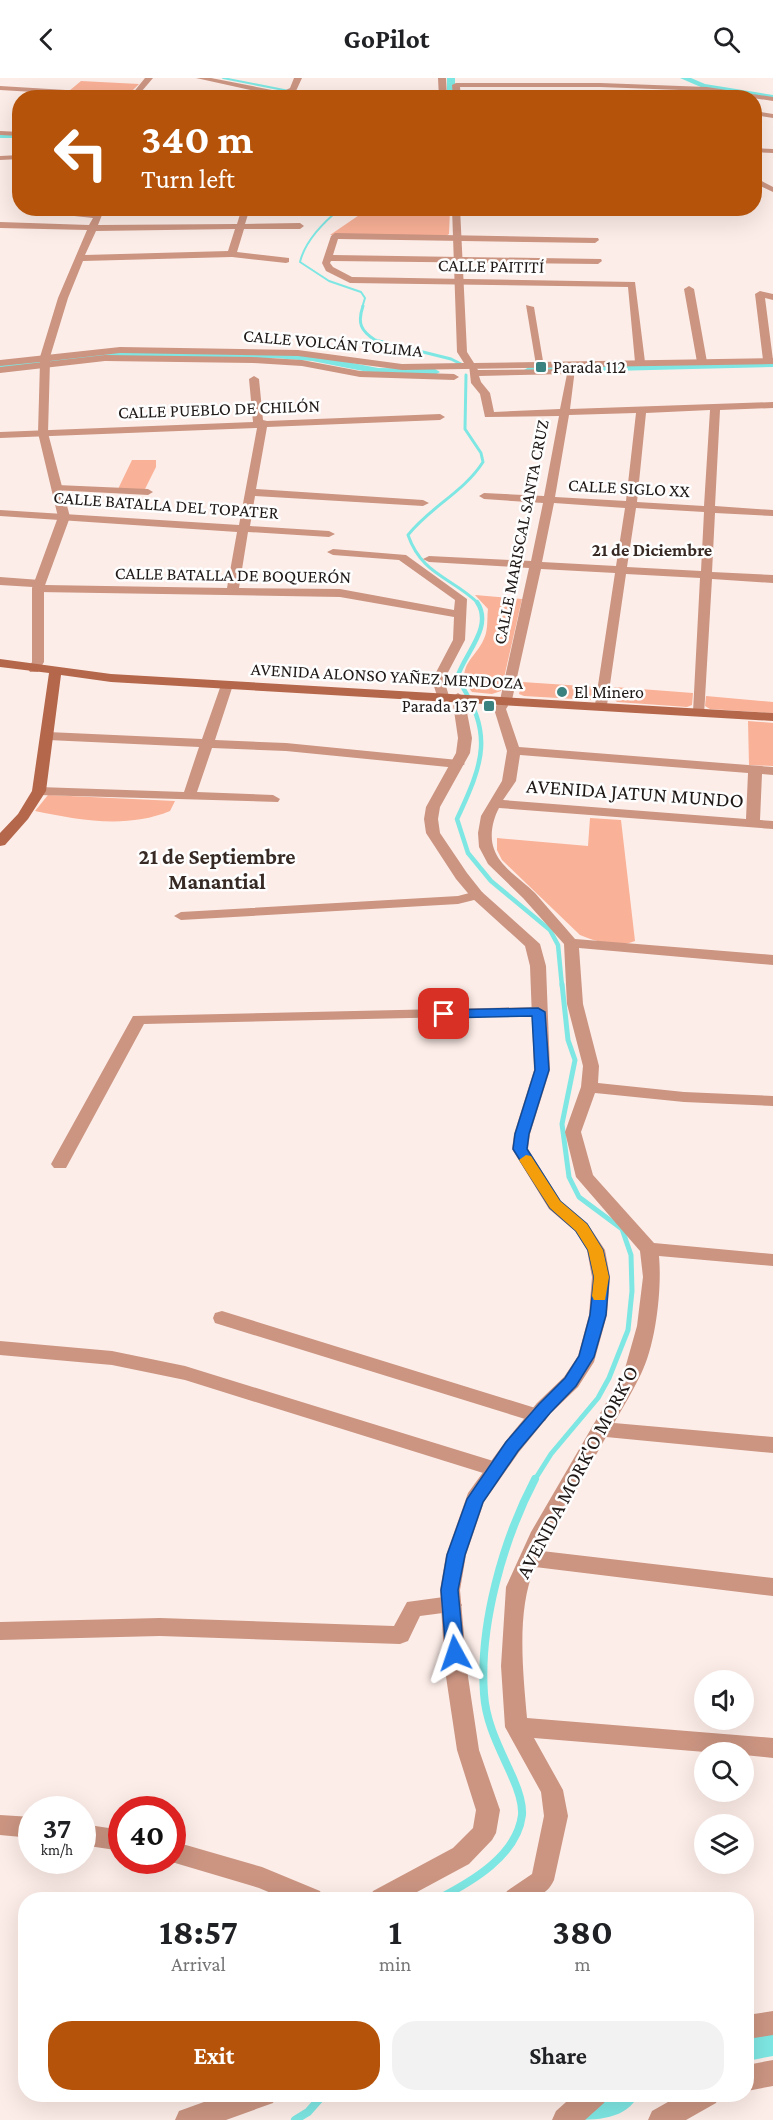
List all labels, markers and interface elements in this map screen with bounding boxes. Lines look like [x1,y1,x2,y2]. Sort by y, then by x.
icon: back [30,23,63,56]
icon: search [710,23,743,56]
text: GoPilot [344,24,429,54]
icon: left [42,114,120,192]
text: 340 m [141,115,253,162]
text: Turn left [141,164,235,194]
street label: CALLE PAITITÍ [438,255,544,277]
street label: CALLE VOLCÁN TOLIMA [243,325,424,361]
place label: Parada 112 [553,357,626,377]
marker: Parada 112 [534,360,548,374]
street label: CALLE PUEBLO DE CHILÓN [118,395,321,423]
street label: CALLE MARISCAL SANTA CRUZ [489,418,553,646]
street label: CALLE SIGLO XX [568,475,691,501]
street label: CALLE BATALLA DEL TOPATER [53,487,280,523]
district label: 21 de Diciembre [592,540,712,560]
street label: CALLE BATALLA DE BOQUERÓN [115,563,352,587]
street label: AVENIDA ALONSO YAÑEZ MENDOZA [250,659,525,693]
place label: El Minero [574,682,644,702]
marker: El Minero [555,685,569,699]
place label: Parada 137 [402,696,477,716]
marker: Parada 137 [482,699,496,713]
street label: AVENIDA JATUN MUNDO [525,773,745,813]
district label: 21 de Septiembre Manantial [138,844,296,894]
pin [418,988,469,1039]
icon: arrive [427,997,460,1030]
street label: AVENIDA MORK'O MORK'O [511,1362,643,1582]
position arrow [423,1621,487,1685]
map controls [694,1670,754,1874]
button: sound [694,1670,754,1730]
button: search [694,1742,754,1802]
speed limit sign: 40 [108,1796,186,1874]
text: 37 [43,1811,71,1844]
button: layers [694,1814,754,1874]
text: km/h [41,1842,73,1858]
text: 18:57 [159,1912,238,1952]
text: 1 [388,1912,402,1952]
text: 380 [552,1912,613,1952]
text: Arrival [171,1953,226,1975]
text: min [379,1953,411,1975]
text: m [575,1953,591,1975]
button: Exit [48,2021,380,2090]
button: Share [392,2021,724,2090]

